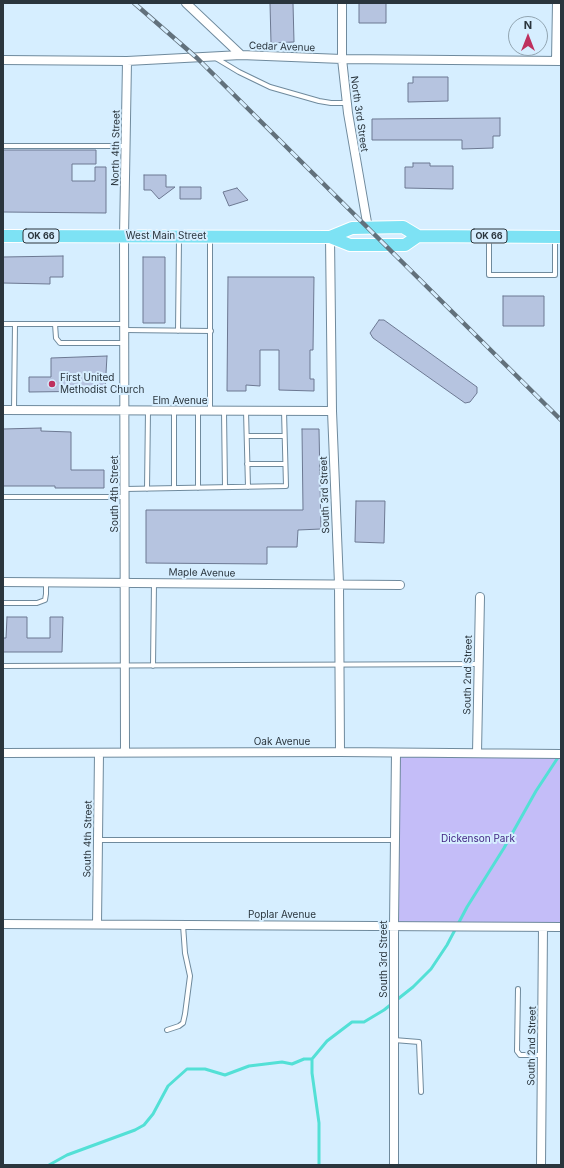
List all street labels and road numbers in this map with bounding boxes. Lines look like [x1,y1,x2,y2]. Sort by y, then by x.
street label: Cedar Avenue [249,40,315,54]
street label: North 3rd Street [348,75,370,153]
street label: North 4th Street [109,110,123,186]
road number: OK 66 [23,229,59,243]
road number: OK 66 [471,229,507,243]
street label: West Main Street [126,230,206,242]
street label: Elm Avenue [152,395,208,407]
street label: South 4th Street [109,456,121,532]
street label: South 3rd Street [318,456,332,534]
street label: Maple Avenue [168,566,236,580]
street label: South 2nd Street [461,635,475,715]
street label: Oak Avenue [254,736,310,748]
street label: South 4th Street [81,800,95,878]
street label: Poplar Avenue [248,909,316,921]
street label: South 3rd Street [378,920,390,998]
street label: South 2nd Street [525,1006,539,1086]

